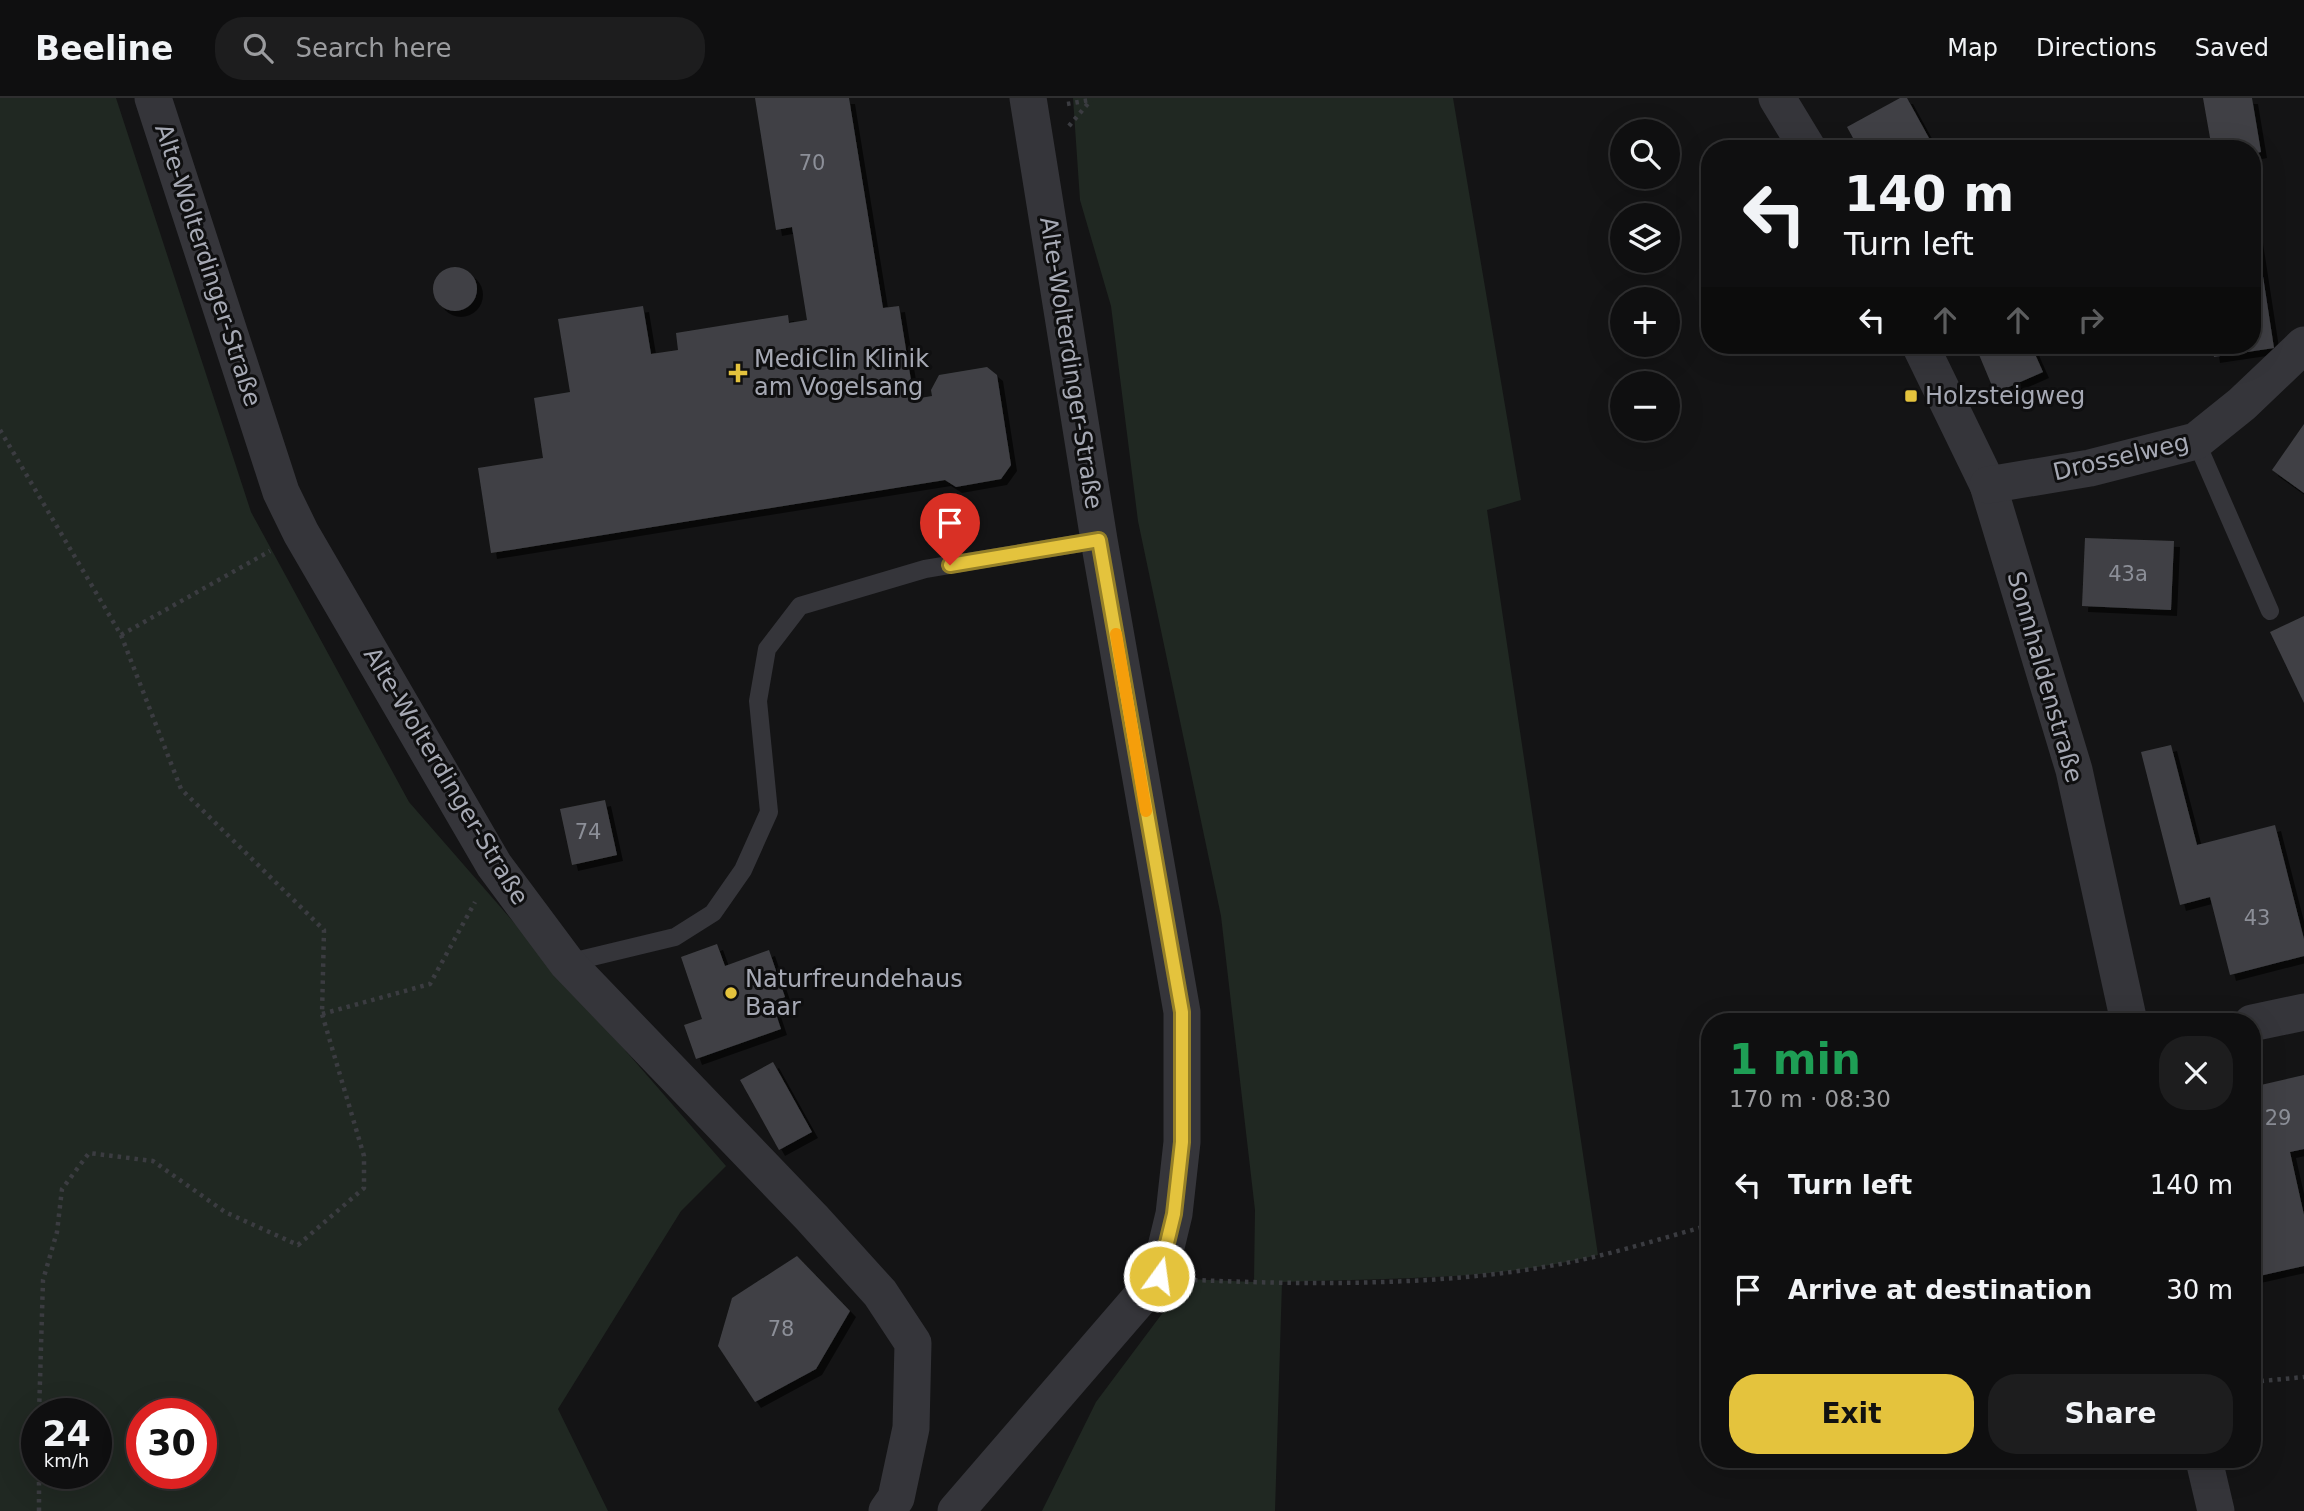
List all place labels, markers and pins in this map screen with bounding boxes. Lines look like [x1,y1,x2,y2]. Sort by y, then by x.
place label: MediClin Klinik am Vogelsang [754,345,929,401]
marker: MediClin Klinik am Vogelsang [728,363,748,383]
place label: Holzsteigweg [1925,382,2085,410]
marker: Holzsteigweg [1903,388,1919,404]
pin [920,493,980,565]
place label: Naturfreundehaus Baar [745,965,963,1021]
marker: Naturfreundehaus Baar [723,985,739,1001]

